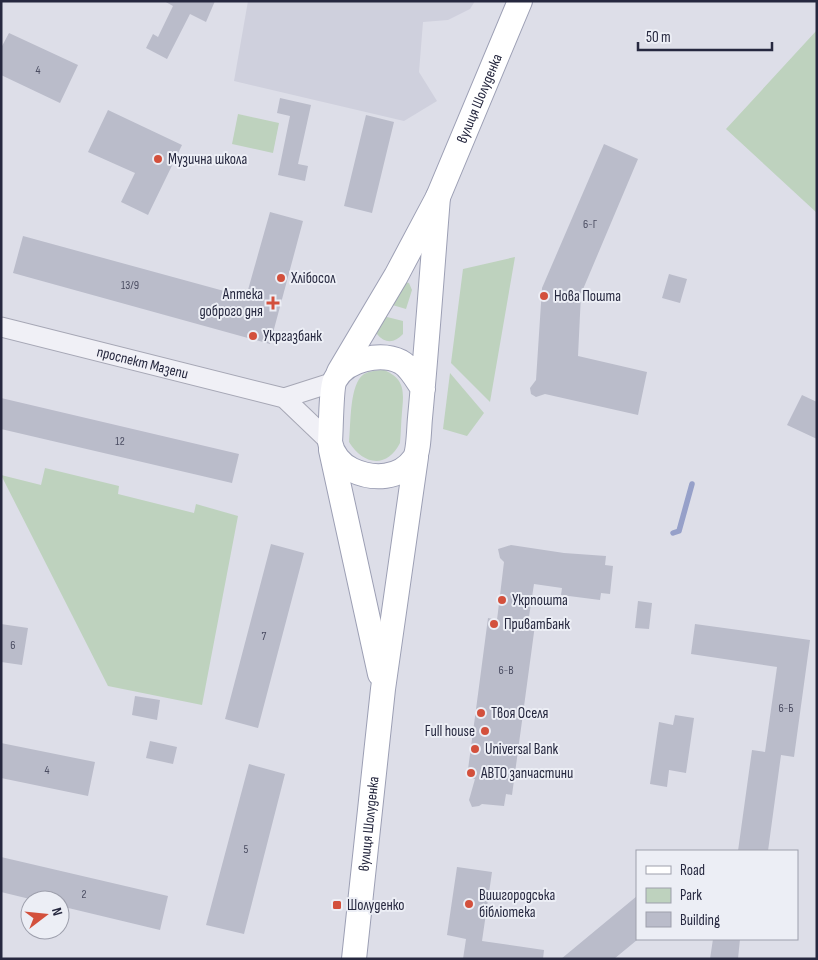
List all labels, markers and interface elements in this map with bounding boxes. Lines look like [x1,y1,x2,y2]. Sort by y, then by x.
scale bar [638,20,772,52]
text: 50 m [646,28,671,47]
street label: вулиця Шолуденка [452,51,506,146]
house number: 4 [35,63,41,78]
place label: Музична школа [168,150,247,169]
marker: Музична школа [152,153,164,165]
house number: 6-Г [583,217,598,232]
place label: Хлібосол [290,269,336,288]
marker: Хлібосол [275,272,287,284]
house number: 13/9 [121,278,139,293]
place label: Аптека доброго дня [199,285,263,321]
place label: Нова Пошта [554,287,621,306]
marker: Нова Пошта [538,290,550,302]
marker: Аптека доброго дня [267,297,279,309]
place label: Укргазбанк [263,327,322,346]
marker: Укргазбанк [247,330,259,342]
street label: проспект Мазепи [95,342,190,383]
house number: 12 [115,434,125,449]
place label: Укрпошта [512,591,568,610]
marker: Укрпошта [496,594,508,606]
place label: ПриватБанк [504,615,570,634]
marker: ПриватБанк [488,618,500,630]
house number: 7 [262,629,267,644]
house number: 6 [10,638,16,653]
house number: 6-В [498,663,514,678]
house number: 6-Б [779,701,793,716]
place label: Твоя Оселя [491,704,548,723]
marker: Твоя Оселя [475,707,487,719]
place label: Full house [425,722,475,741]
marker: Full house [479,725,491,737]
place label: Universal Bank [485,740,559,759]
marker: Universal Bank [469,743,481,755]
house number: 4 [44,763,50,778]
place label: АВТО запчастини [480,764,573,783]
marker: АВТО запчастини [465,767,477,779]
street label: вулиця Шолуденка [354,775,383,872]
house number: 5 [244,842,249,857]
legend [636,850,798,940]
text: Road [680,861,705,880]
place label: Вишгородська бібліотека [479,886,555,922]
text: Park [680,886,702,905]
house number: 2 [82,887,87,902]
north arrow [20,890,70,940]
place label: Шолуденко [347,896,405,915]
marker: Вишгородська бібліотека [463,898,475,910]
marker: Шолуденко [331,899,343,911]
text: N [48,906,66,917]
text: Building [680,911,720,930]

